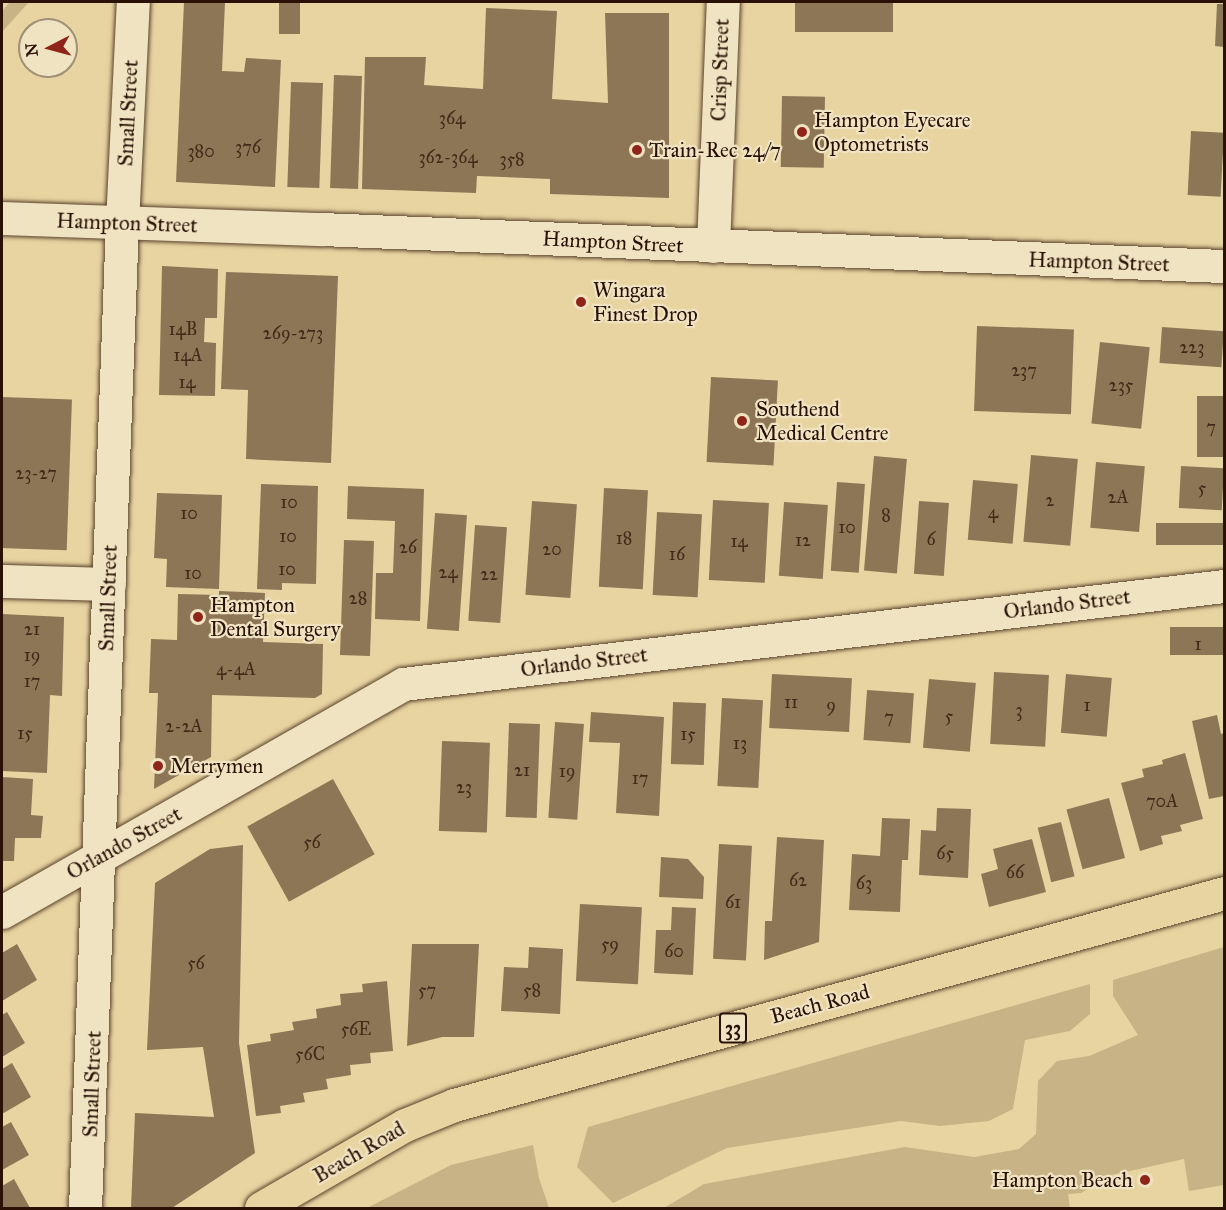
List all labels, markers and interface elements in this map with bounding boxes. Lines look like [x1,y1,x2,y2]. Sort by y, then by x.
north arrow [18,18,78,78]
street label: Crisp Street [706,18,734,122]
text: N [21,42,42,57]
street label: Small Street [113,59,143,167]
house number: 364 [439,107,465,129]
place label: Hampton Eyecare Optometrists [814,107,971,157]
marker: Hampton Eyecare Optometrists [795,125,809,139]
house number: 376 [235,136,261,158]
place label: Train-Rec 24/7 [649,137,781,163]
house number: 380 [187,140,215,162]
marker: Train-Rec 24/7 [630,143,644,157]
house number: 362-364 [418,146,478,168]
house number: 358 [499,148,525,170]
street label: Hampton Street [56,208,198,238]
street label: Hampton Street [542,226,684,258]
street label: Hampton Street [1028,247,1170,277]
place label: Wingara Finest Drop [593,277,698,327]
marker: Wingara Finest Drop [574,295,588,309]
house number: 14B [168,318,198,340]
house number: 269-273 [263,322,323,344]
house number: 223 [1180,336,1204,358]
house number: 14A [173,344,203,366]
house number: 237 [1011,359,1037,381]
house number: 14 [178,371,196,393]
house number: 235 [1109,374,1133,396]
place label: Southend Medical Centre [756,396,889,446]
marker: Southend Medical Centre [733,412,751,430]
house number: 7 [1206,416,1216,438]
house number: 23-27 [15,462,57,484]
house number: 5 [1198,477,1206,499]
house number: 2A [1108,486,1128,508]
house number: 2 [1046,489,1054,511]
house number: 10 [280,491,298,513]
house number: 4 [988,501,998,523]
house number: 10 [180,502,198,524]
house number: 8 [881,504,891,526]
house number: 10 [838,516,856,538]
house number: 10 [279,525,297,547]
house number: 18 [616,527,632,549]
house number: 6 [926,528,936,550]
house number: 12 [795,529,811,551]
house number: 14 [730,530,748,552]
house number: 26 [399,536,417,558]
house number: 20 [542,538,562,560]
house number: 16 [669,543,685,565]
street label: Small Street [94,544,122,652]
house number: 10 [278,558,296,580]
house number: 24 [439,561,457,583]
house number: 10 [184,562,202,584]
house number: 22 [480,563,498,585]
street label: Orlando Street [1002,584,1132,624]
house number: 28 [349,587,367,609]
place label: Hampton Dental Surgery [210,592,340,642]
marker: Hampton Dental Surgery [191,610,205,624]
house number: 21 [24,618,40,640]
house number: 1 [1194,633,1202,655]
street label: Orlando Street [519,642,649,682]
house number: 19 [24,644,40,666]
house number: 4-4A [216,658,256,680]
house number: 17 [24,670,40,692]
house number: 11 [784,691,798,713]
house number: 9 [826,694,836,716]
house number: 1 [1083,694,1091,716]
house number: 3 [1015,699,1023,721]
house number: 5 [945,705,953,727]
house number: 7 [884,706,894,728]
house number: 2-2A [165,715,203,737]
house number: 15 [17,722,33,744]
house number: 15 [680,723,696,745]
house number: 13 [733,732,747,754]
place label: Merrymen [170,753,263,779]
marker: Merrymen [151,759,165,773]
house number: 21 [514,759,530,781]
house number: 19 [559,760,575,782]
house number: 17 [632,767,648,789]
house number: 23 [456,776,472,798]
house number: 70A [1146,790,1178,812]
street label: Orlando Street [62,801,186,885]
house number: 56 [303,831,321,853]
house number: 65 [936,842,954,864]
house number: 66 [1006,861,1024,883]
house number: 62 [789,869,807,891]
house number: 63 [856,872,872,894]
house number: 61 [725,891,741,913]
house number: 59 [601,933,619,955]
house number: 60 [664,940,684,962]
house number: 56 [187,952,205,974]
house number: 57 [418,979,436,1001]
house number: 58 [523,979,541,1001]
street label: Beach Road [768,979,872,1029]
road number: 33 [718,1011,748,1045]
house number: 56E [341,1018,371,1040]
street label: Small Street [78,1030,106,1138]
house number: 56C [295,1043,325,1065]
street label: Beach Road [309,1116,409,1188]
place label: Hampton Beach [992,1167,1133,1193]
marker: Hampton Beach [1138,1173,1152,1187]

